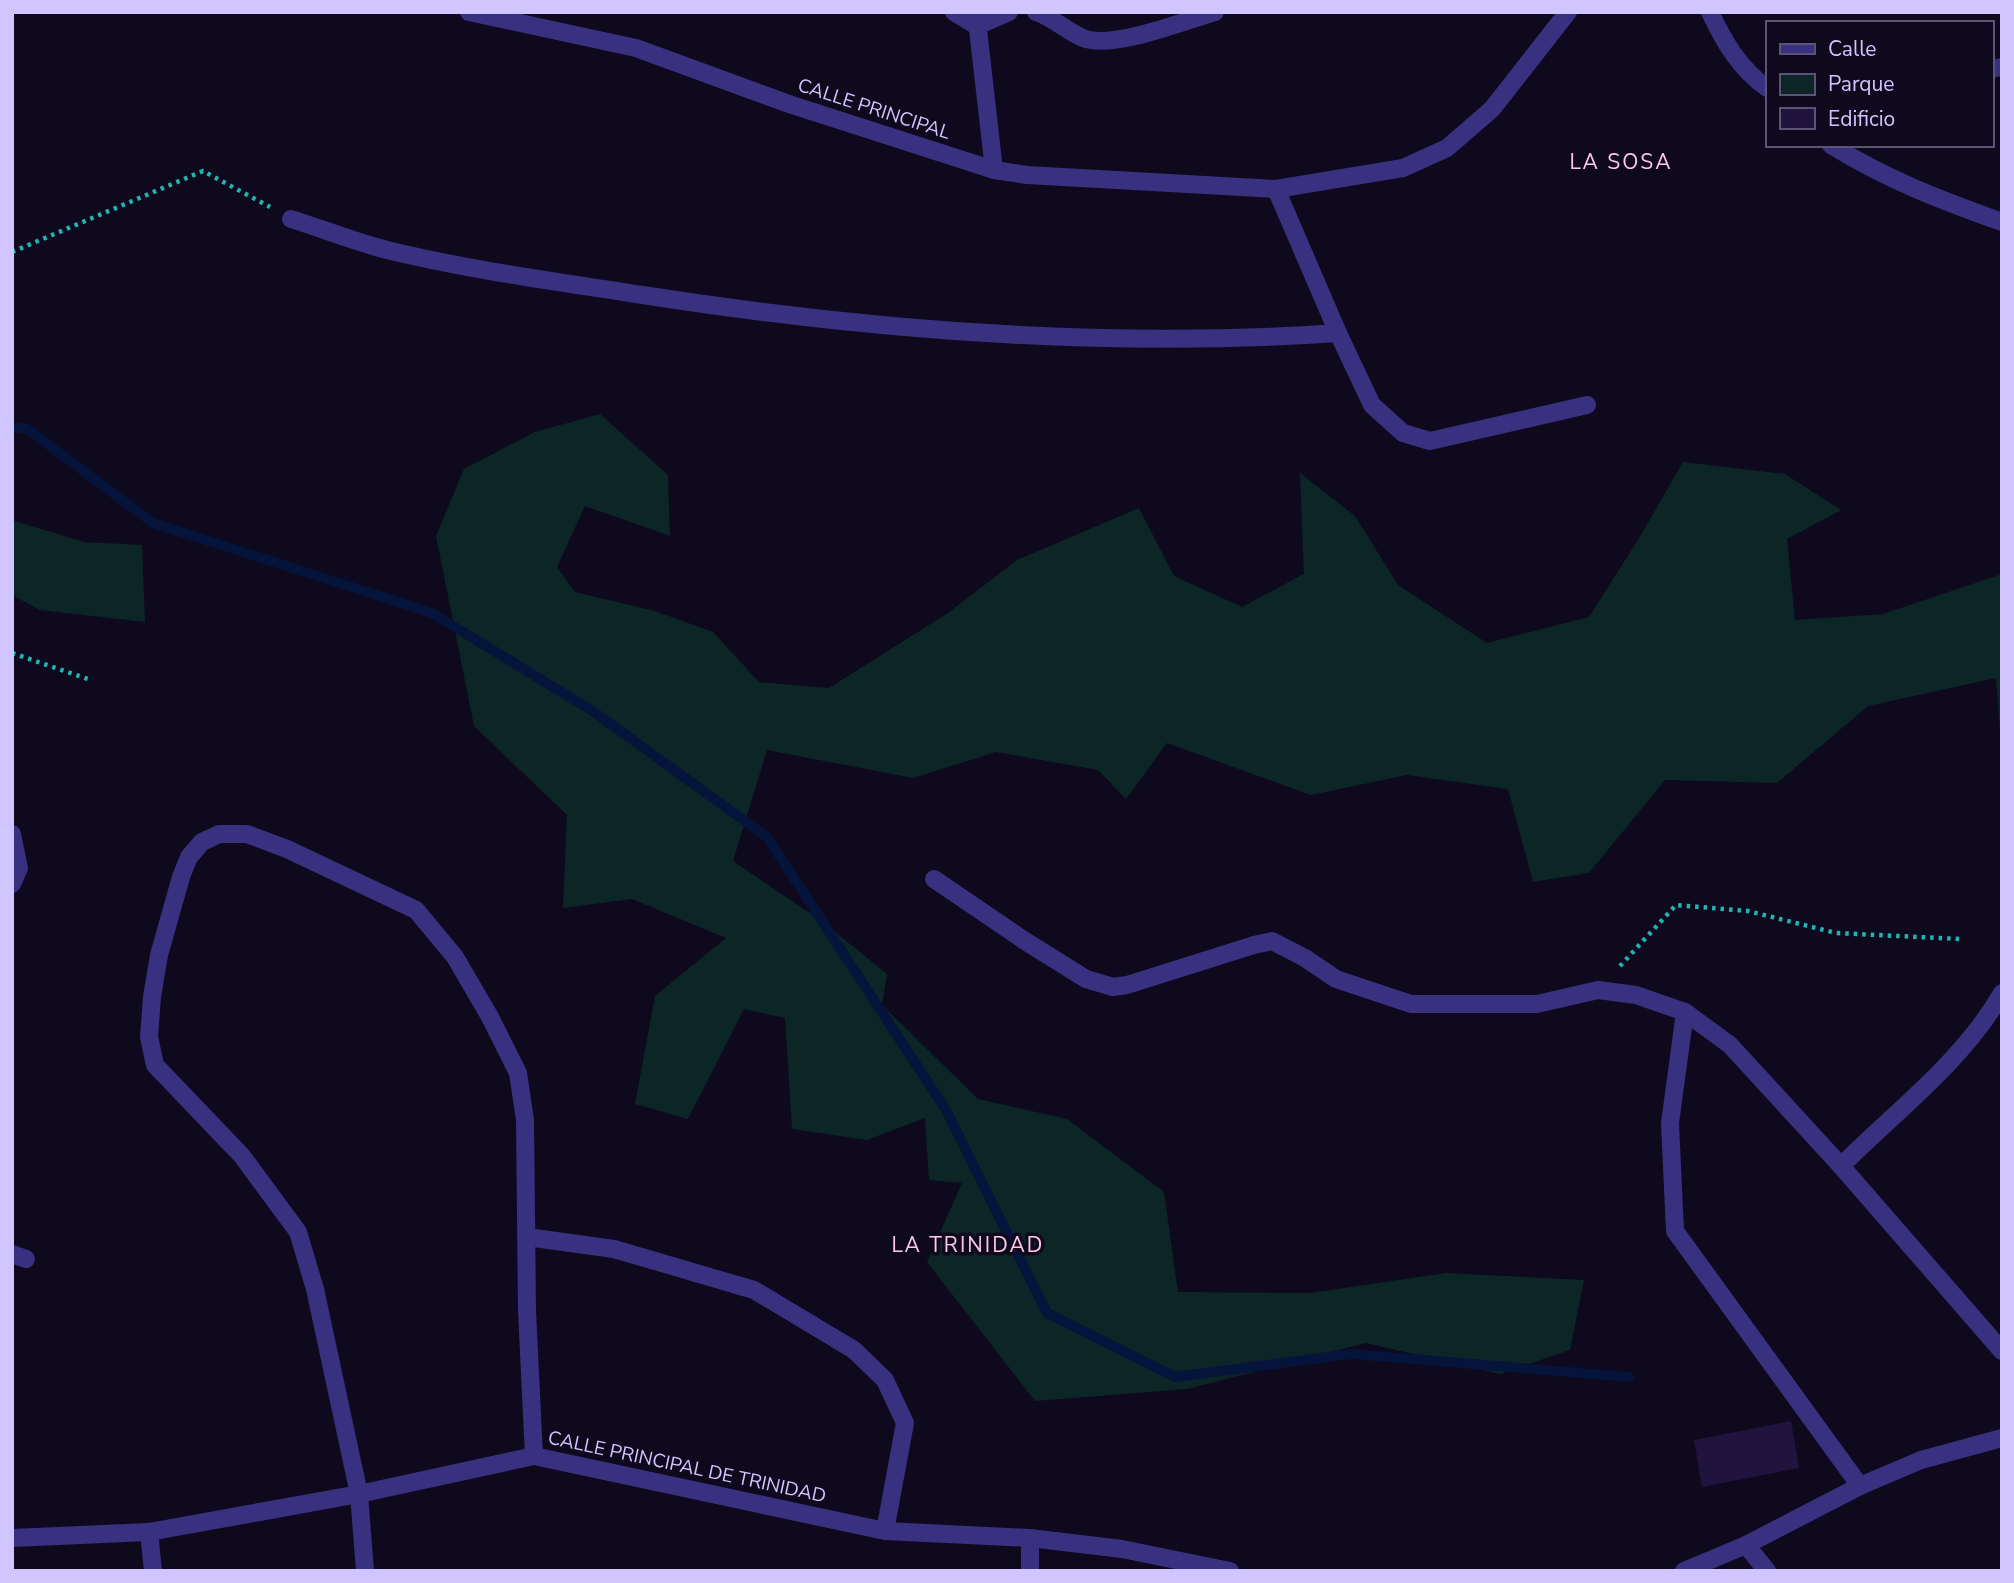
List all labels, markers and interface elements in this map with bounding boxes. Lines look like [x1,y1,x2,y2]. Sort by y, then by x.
legend [1766,21,1993,147]
text: Calle [1828,35,1876,63]
text: Parque [1828,70,1895,98]
street label: CALLE PRINCIPAL [794,72,954,146]
text: Edificio [1828,105,1895,133]
district label: LA SOSA [1570,148,1672,176]
district label: LA TRINIDAD [892,1231,1044,1259]
street label: CALLE PRINCIPAL DE TRINIDAD [546,1425,828,1509]

